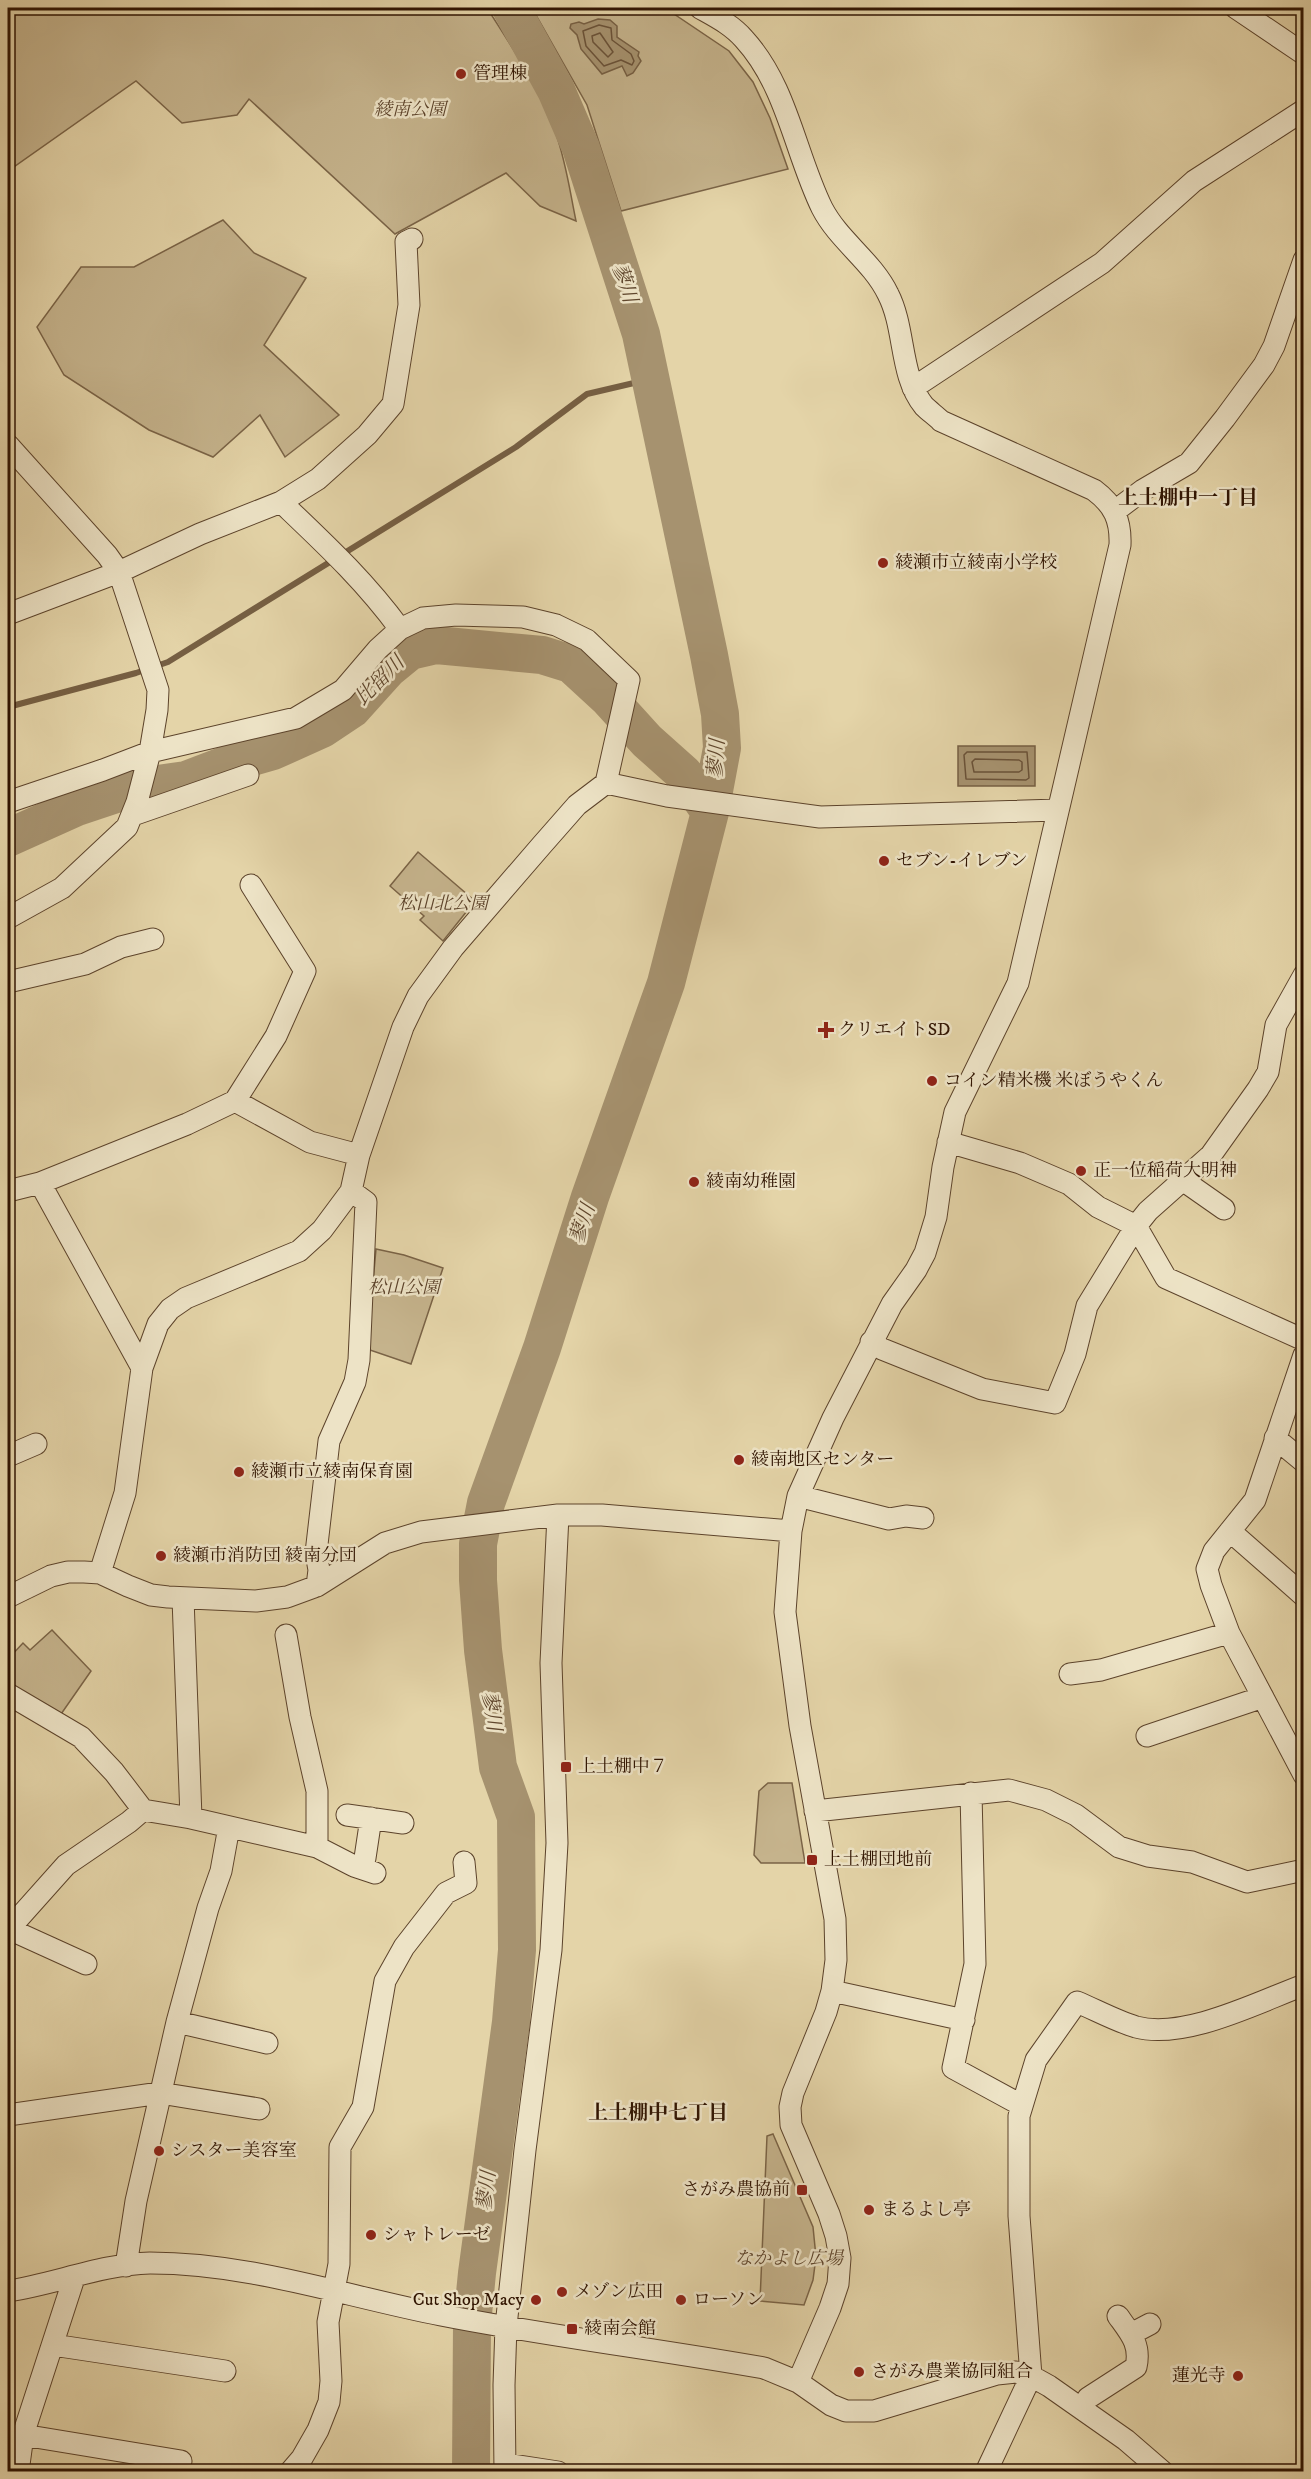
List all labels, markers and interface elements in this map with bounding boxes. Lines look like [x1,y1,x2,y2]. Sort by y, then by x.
place label: 管理棟 [473,63,527,85]
marker: 管理棟 [454,67,468,81]
park label: 綾南公園 [374,99,449,121]
water label: 蓼川 [606,260,643,308]
district label: 上土棚中一丁目 [1118,486,1258,511]
place label: 綾瀬市立綾南小学校 [895,552,1057,574]
marker: 綾瀬市立綾南小学校 [876,556,890,570]
water label: 比留川 [350,650,411,711]
water label: 蓼川 [703,736,731,780]
place label: セブン-イレブン [896,850,1028,872]
marker: セブン-イレブン [877,854,891,868]
park label: 松山北公園 [398,893,491,915]
place label: クリエイトSD [838,1019,951,1041]
marker: クリエイトSD [819,1023,833,1037]
place label: コイン精米機 米ぼうやくん [944,1070,1163,1092]
marker: コイン精米機 米ぼうやくん [925,1074,939,1088]
place label: 正一位稲荷大明神 [1093,1160,1237,1182]
marker: 正一位稲荷大明神 [1074,1164,1088,1178]
place label: 綾南幼稚園 [706,1171,796,1193]
marker: 綾南幼稚園 [687,1175,701,1189]
water label: 蓼川 [565,1199,602,1247]
park label: 松山公園 [368,1277,443,1299]
place label: 綾南地区センター [751,1449,894,1471]
marker: 綾南地区センター [732,1453,746,1467]
place label: 綾瀬市立綾南保育園 [251,1461,413,1483]
marker: 綾瀬市立綾南保育園 [232,1465,246,1479]
place label: 綾瀬市消防団 綾南分団 [173,1545,357,1567]
marker: 綾瀬市消防団 綾南分団 [154,1549,168,1563]
water label: 蓼川 [476,1689,506,1735]
place label: 上土棚中７ [578,1756,668,1778]
marker: 上土棚中７ [559,1760,573,1774]
place label: 上土棚団地前 [824,1849,932,1871]
marker: 上土棚団地前 [805,1853,819,1867]
district label: 上土棚中七丁目 [588,2101,728,2126]
place label: シスター美容室 [171,2140,296,2162]
marker: シスター美容室 [152,2144,166,2158]
water label: 蓼川 [472,2168,502,2212]
place label: さがみ農協前 [682,2179,790,2201]
marker: さがみ農協前 [795,2183,809,2197]
place label: まるよし亭 [881,2199,971,2221]
marker: まるよし亭 [862,2203,876,2217]
place label: シャトレーゼ [383,2224,490,2246]
marker: シャトレーゼ [364,2228,378,2242]
park label: なかよし広場 [735,2248,845,2270]
place label: メゾン広田 [574,2281,663,2303]
marker: メゾン広田 [555,2285,569,2299]
place label: Cut Shop Macy [413,2289,524,2311]
place label: ローソン [693,2289,764,2311]
marker: Cut Shop Macy [529,2293,543,2307]
marker: ローソン [674,2293,688,2307]
place label: 綾南会館 [584,2318,656,2340]
marker: 綾南会館 [565,2322,579,2336]
place label: さがみ農業協同組合 [871,2361,1033,2383]
marker: さがみ農業協同組合 [852,2365,866,2379]
place label: 蓮光寺 [1172,2365,1226,2387]
marker: 蓮光寺 [1231,2369,1245,2383]

